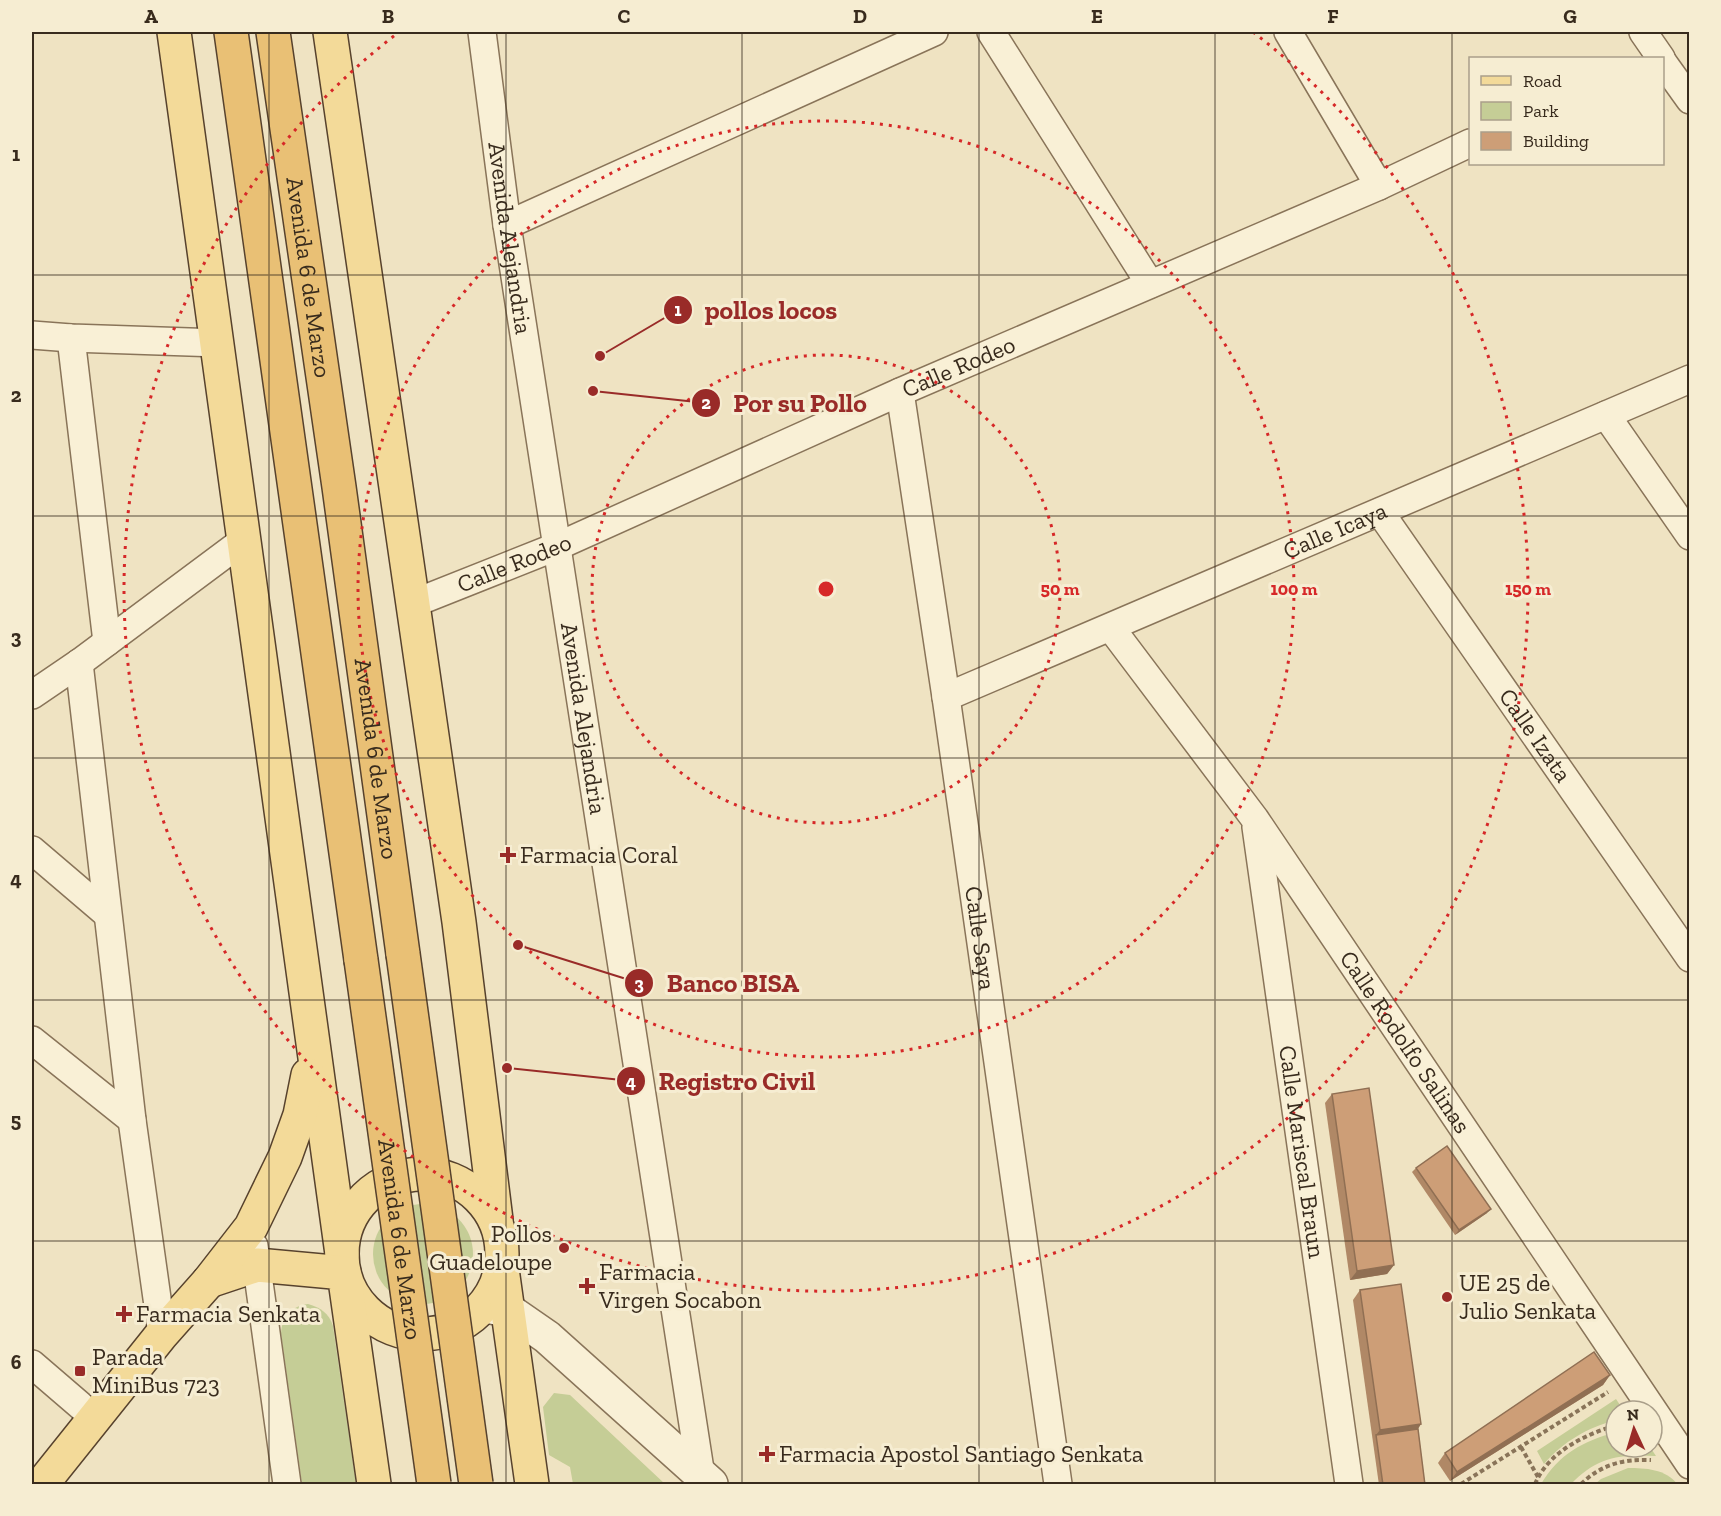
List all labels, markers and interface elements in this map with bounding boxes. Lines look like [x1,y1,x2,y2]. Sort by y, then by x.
text: A [144,4,158,28]
text: B [382,4,394,28]
text: C [618,4,631,28]
text: D [853,4,867,28]
text: E [1091,4,1103,28]
text: F [1327,4,1339,28]
text: G [1563,4,1577,28]
legend [1469,57,1664,165]
text: Road [1523,70,1562,92]
text: Park [1523,100,1559,122]
text: Building [1523,130,1589,152]
street label: Avenida Alejandria [482,140,539,337]
text: 1 [12,142,20,166]
street label: Avenida 6 de Marzo [280,175,338,380]
callout: pollos locos [663,288,850,332]
text: pollos locos [705,294,837,326]
text: 1 [674,299,682,321]
street label: Calle Rodeo [897,329,1019,403]
callout: Por su Pollo [691,381,879,425]
text: 2 [11,383,22,407]
text: Por su Pollo [733,387,867,419]
text: 2 [701,392,711,414]
street label: Calle Icaya [1279,495,1391,565]
street label: Calle Rodeo [453,527,576,599]
text: 50 m [1041,578,1080,600]
text: 100 m [1270,578,1318,600]
text: 150 m [1505,578,1551,600]
centre of rings [816,579,836,599]
street label: Avenida Alejandria [555,620,613,817]
text: 3 [11,625,22,649]
street label: Avenida 6 de Marzo [349,656,405,861]
street label: Calle Izata [1493,683,1578,788]
place label: Farmacia Coral [520,840,678,869]
marker: Farmacia Coral [501,848,515,862]
text: 4 [10,867,22,891]
street label: Calle Saya [959,884,1003,992]
street label: Calle Rodolfo Salinas [1334,945,1477,1139]
callout: Banco BISA [624,961,811,1005]
text: Banco BISA [667,967,799,999]
text: 3 [634,973,644,995]
street label: Calle Mariscal Braun [1273,1043,1332,1260]
callout: Registro Civil [616,1059,827,1103]
text: Registro Civil [659,1065,815,1097]
text: 4 [626,1071,636,1093]
text: 5 [11,1108,21,1132]
street label: Avenida 6 de Marzo [372,1137,429,1342]
place label: Pollos Guadeloupe [429,1219,552,1276]
marker: Pollos Guadeloupe [557,1241,571,1255]
place label: Farmacia Virgen Socabon [598,1257,761,1314]
place label: UE 25 de Julio Senkata [1459,1268,1597,1325]
marker: Farmacia Virgen Socabon [580,1279,594,1293]
marker: UE 25 de Julio Senkata [1440,1290,1454,1304]
place label: Farmacia Senkata [136,1299,321,1328]
marker: Farmacia Senkata [117,1307,131,1321]
place label: Parada MiniBus 723 [92,1342,220,1399]
text: 6 [11,1350,22,1374]
marker: Parada MiniBus 723 [73,1364,87,1378]
north arrow [1604,1399,1664,1459]
text: N [1626,1405,1640,1424]
place label: Farmacia Apostol Santiago Senkata [779,1439,1144,1468]
marker: Farmacia Apostol Santiago Senkata [760,1447,774,1461]

